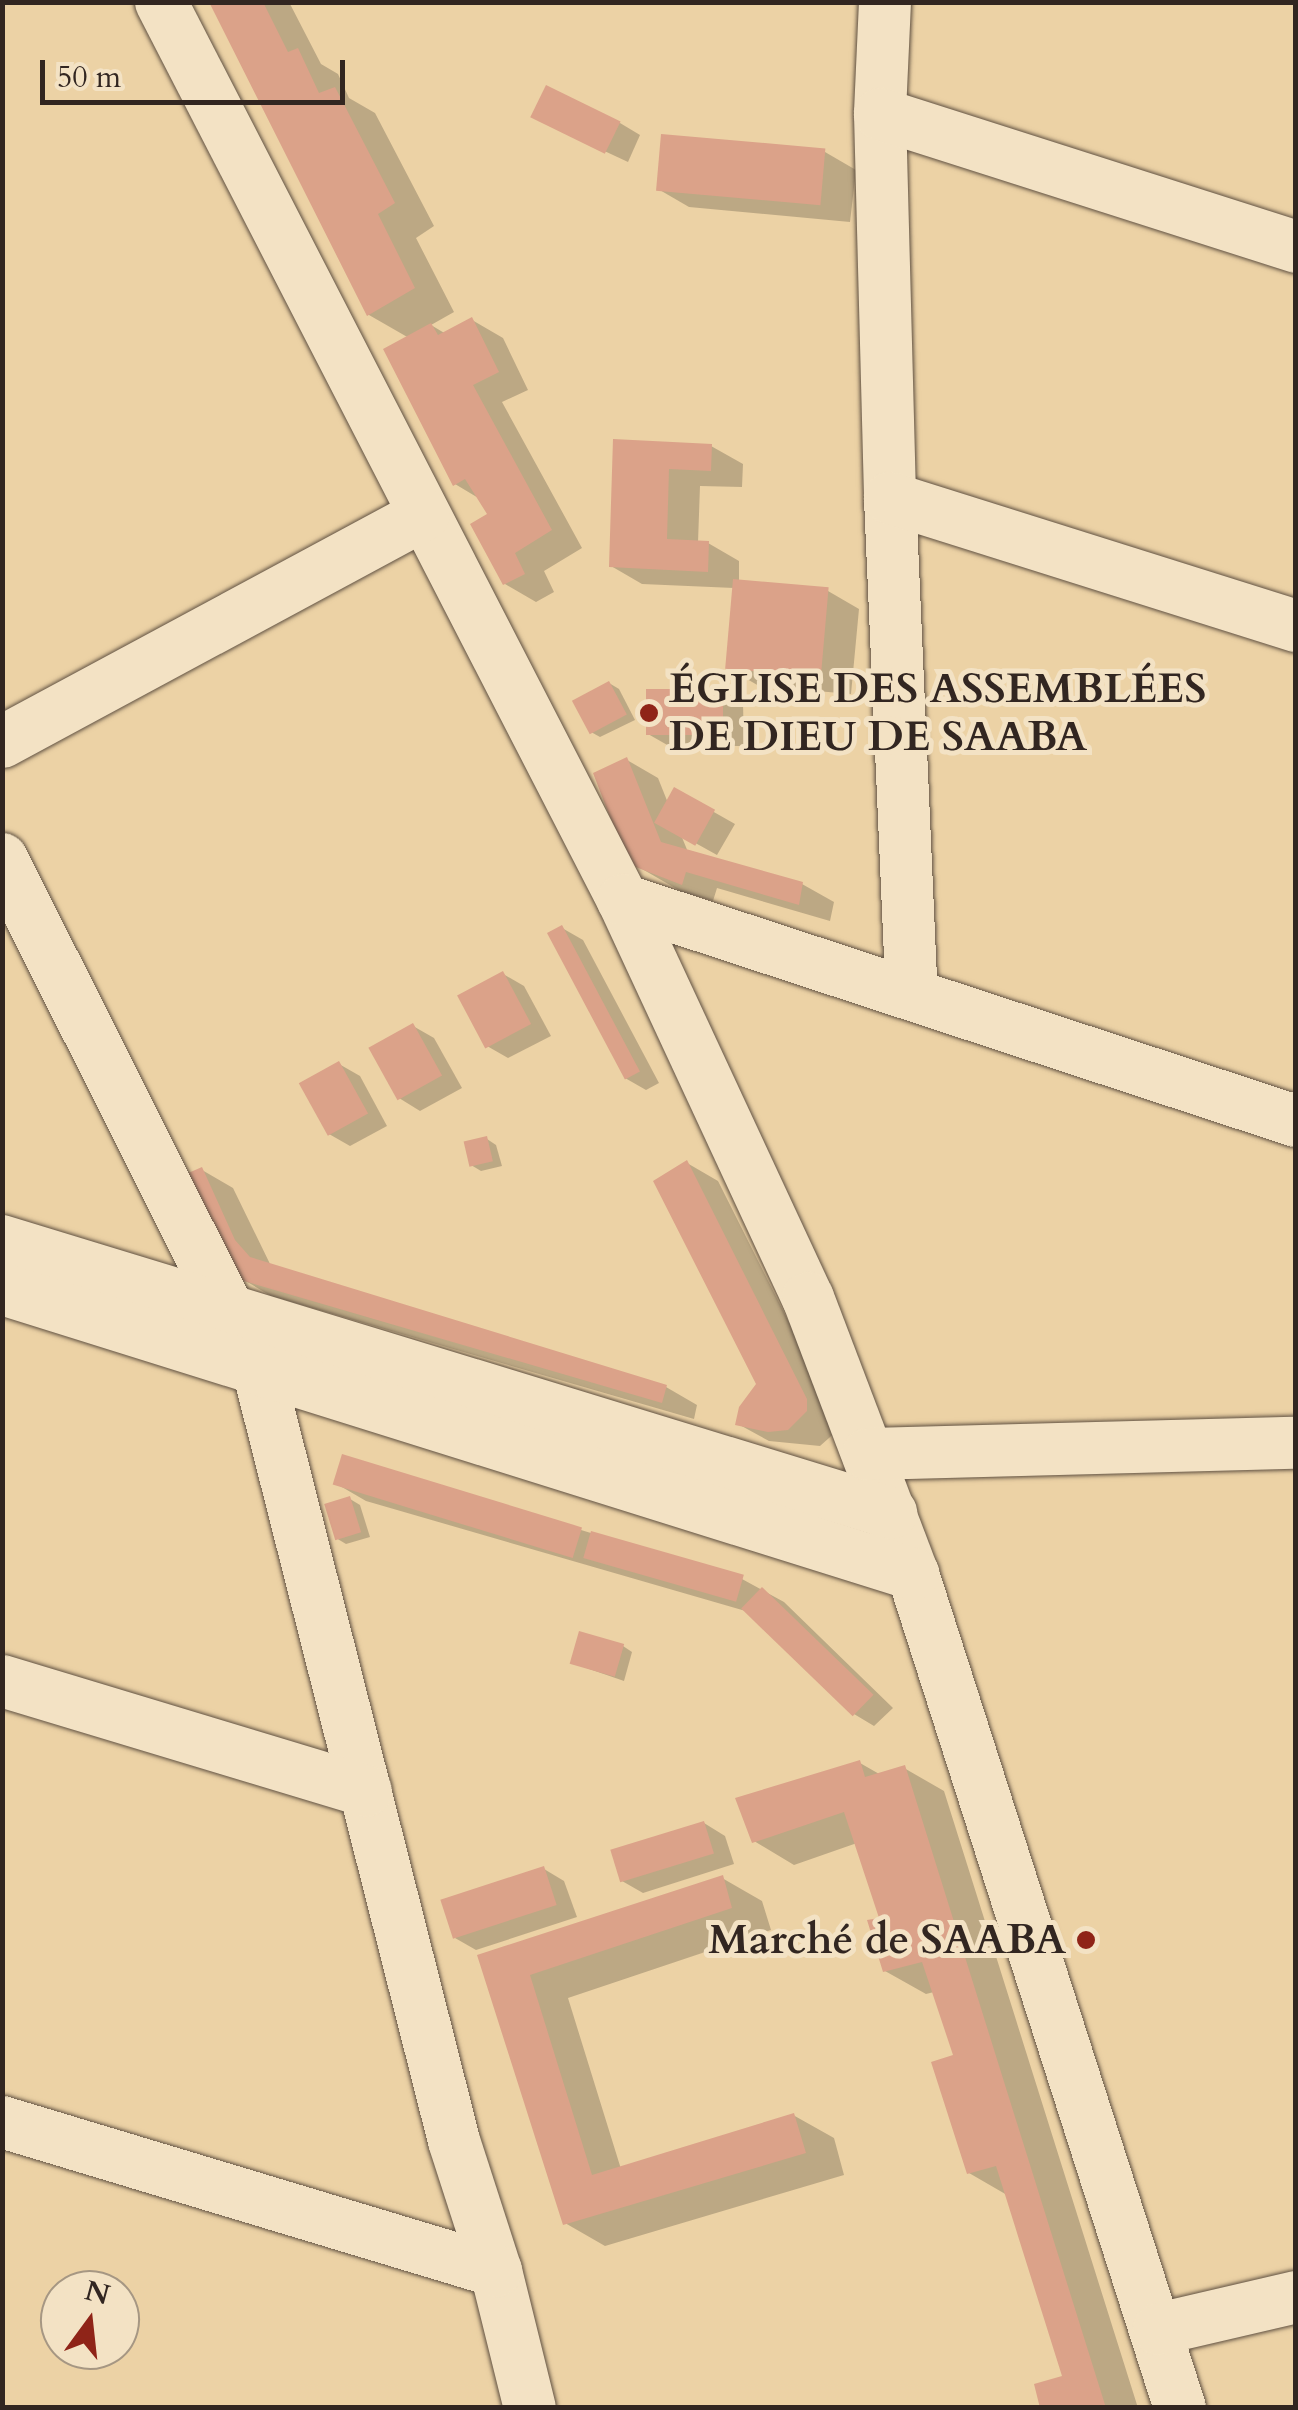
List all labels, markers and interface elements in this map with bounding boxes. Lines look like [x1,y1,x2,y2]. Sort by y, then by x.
scale bar [45,40,350,102]
text: 50 m [57,57,121,98]
place label: ÉGLISE DES ASSEMBLÉES DE DIEU DE SAABA [669,664,1206,762]
marker: ÉGLISE DES ASSEMBLÉES DE DIEU DE SAABA [638,702,660,724]
place label: Marché de SAABA [708,1915,1066,1965]
marker: Marché de SAABA [1075,1929,1097,1951]
north arrow [40,2270,140,2370]
text: N [81,2271,114,2314]

